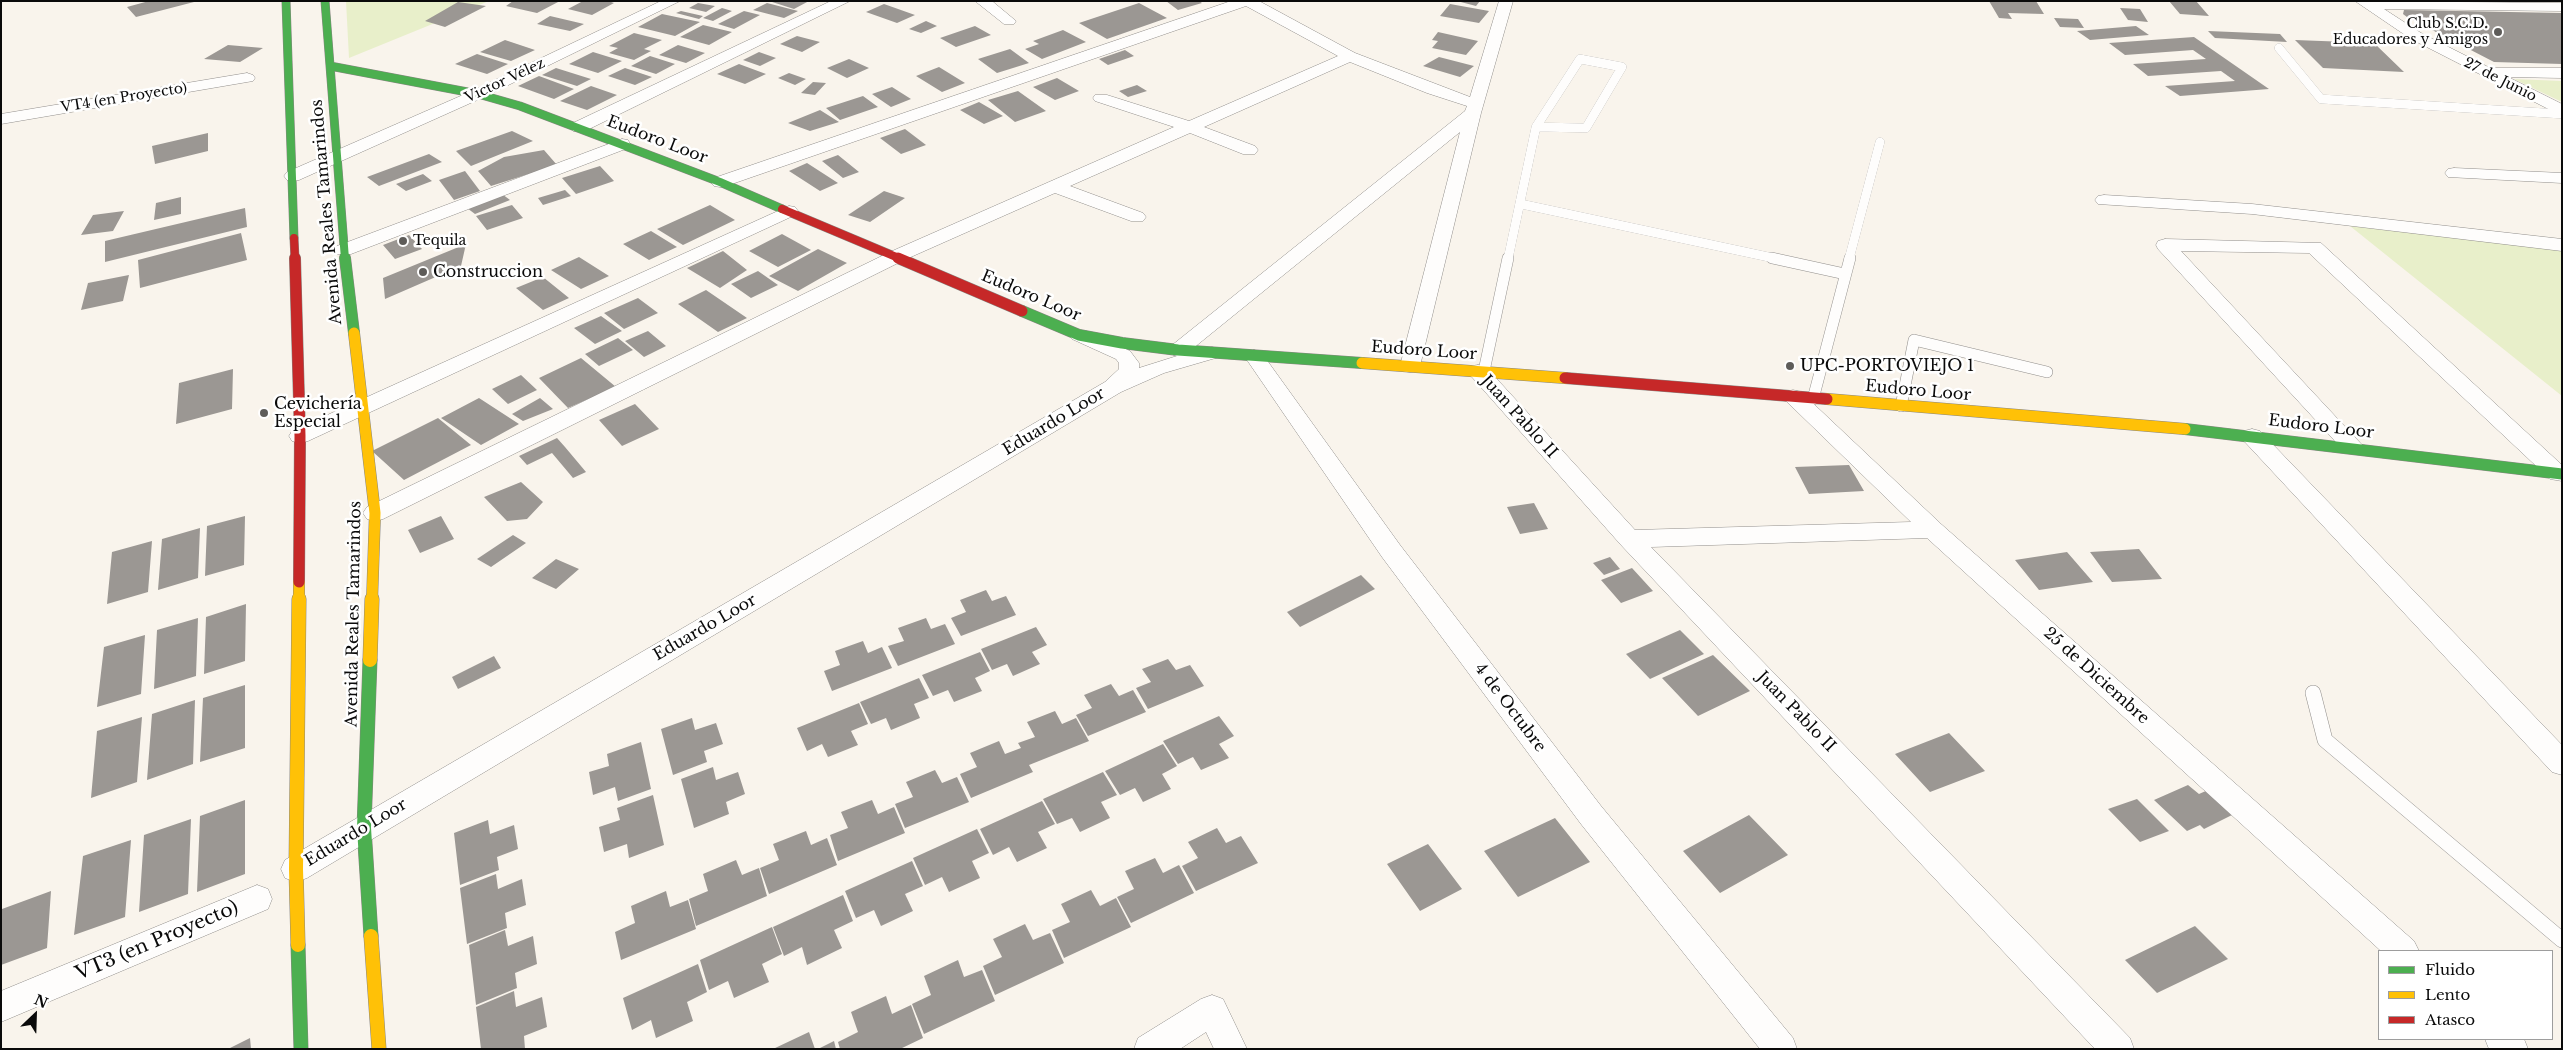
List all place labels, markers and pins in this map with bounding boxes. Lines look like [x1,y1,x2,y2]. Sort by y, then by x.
place label: Club S.C.D. Educadores y Amigos [2333,16,2488,48]
marker: Club S.C.D. Educadores y Amigos [2492,26,2504,38]
place label: Tequila [413,233,466,249]
marker: Tequila [397,235,409,247]
place label: Construccion [433,262,543,282]
marker: Construccion [417,266,429,278]
place label: UPC-PORTOVIEJO 1 [1800,356,1974,376]
marker: UPC-PORTOVIEJO 1 [1784,360,1796,372]
place label: Cevichería Especial [274,394,362,432]
marker: Cevichería Especial [258,407,270,419]

